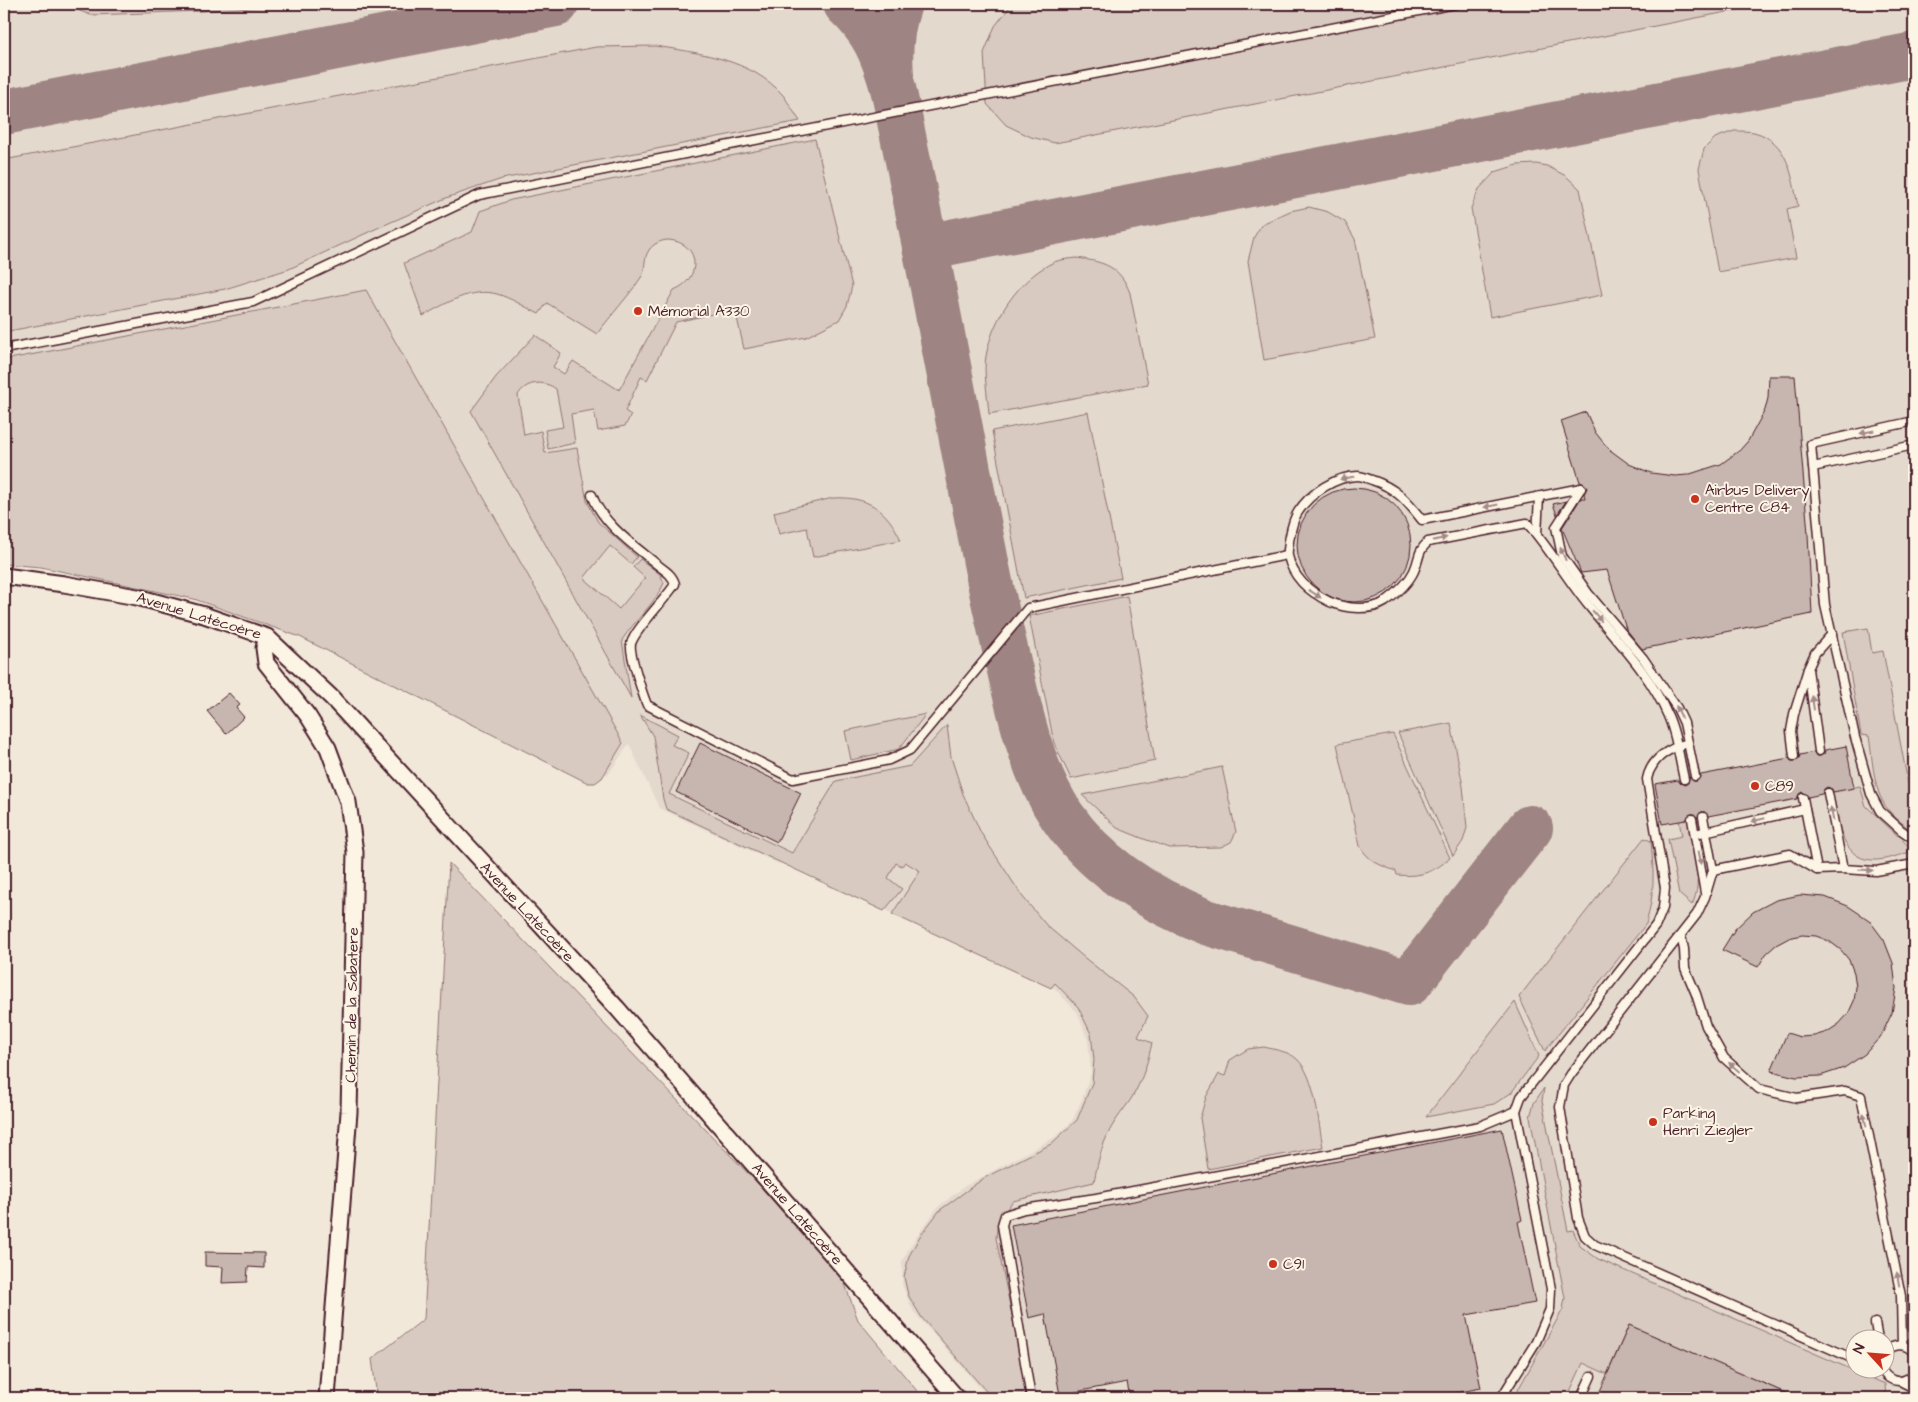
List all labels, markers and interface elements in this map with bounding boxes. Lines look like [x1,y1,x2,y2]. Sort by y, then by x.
place label: Mémorial A330 [648,301,750,322]
marker: Mémorial A330 [632,305,644,317]
one-way arrow [1858,428,1874,436]
one-way arrow [1339,474,1354,482]
place label: Airbus Delivery Centre C84 [1705,480,1810,518]
marker: Airbus Delivery Centre C84 [1689,493,1701,505]
one-way arrow [1484,502,1499,510]
one-way arrow [1432,535,1447,543]
one-way arrow [1558,546,1567,561]
street label: Avenue Latécoère [134,587,264,645]
one-way arrow [1309,589,1322,598]
one-way arrow [1591,609,1602,622]
one-way arrow [1809,695,1817,711]
one-way arrow [1674,705,1682,719]
place label: C89 [1765,776,1794,797]
marker: C89 [1749,780,1761,792]
one-way arrow [1828,806,1836,821]
one-way arrow [1750,816,1765,824]
one-way arrow [1696,850,1704,866]
street label: Avenue Latécoère [475,858,579,966]
one-way arrow [1858,867,1874,875]
street label: Chemin de la Sabatere [340,927,364,1083]
one-way arrow [1727,1061,1740,1072]
place label: Parking Henri Ziegler [1663,1103,1753,1142]
one-way arrow [1861,1111,1869,1127]
marker: Parking Henri Ziegler [1647,1116,1659,1128]
street label: Avenue Latécoère [747,1158,847,1270]
place label: C91 [1283,1254,1304,1275]
marker: C91 [1267,1258,1279,1270]
one-way arrow [1893,1271,1901,1287]
north arrow [1846,1330,1896,1380]
text: N [1848,1340,1870,1357]

